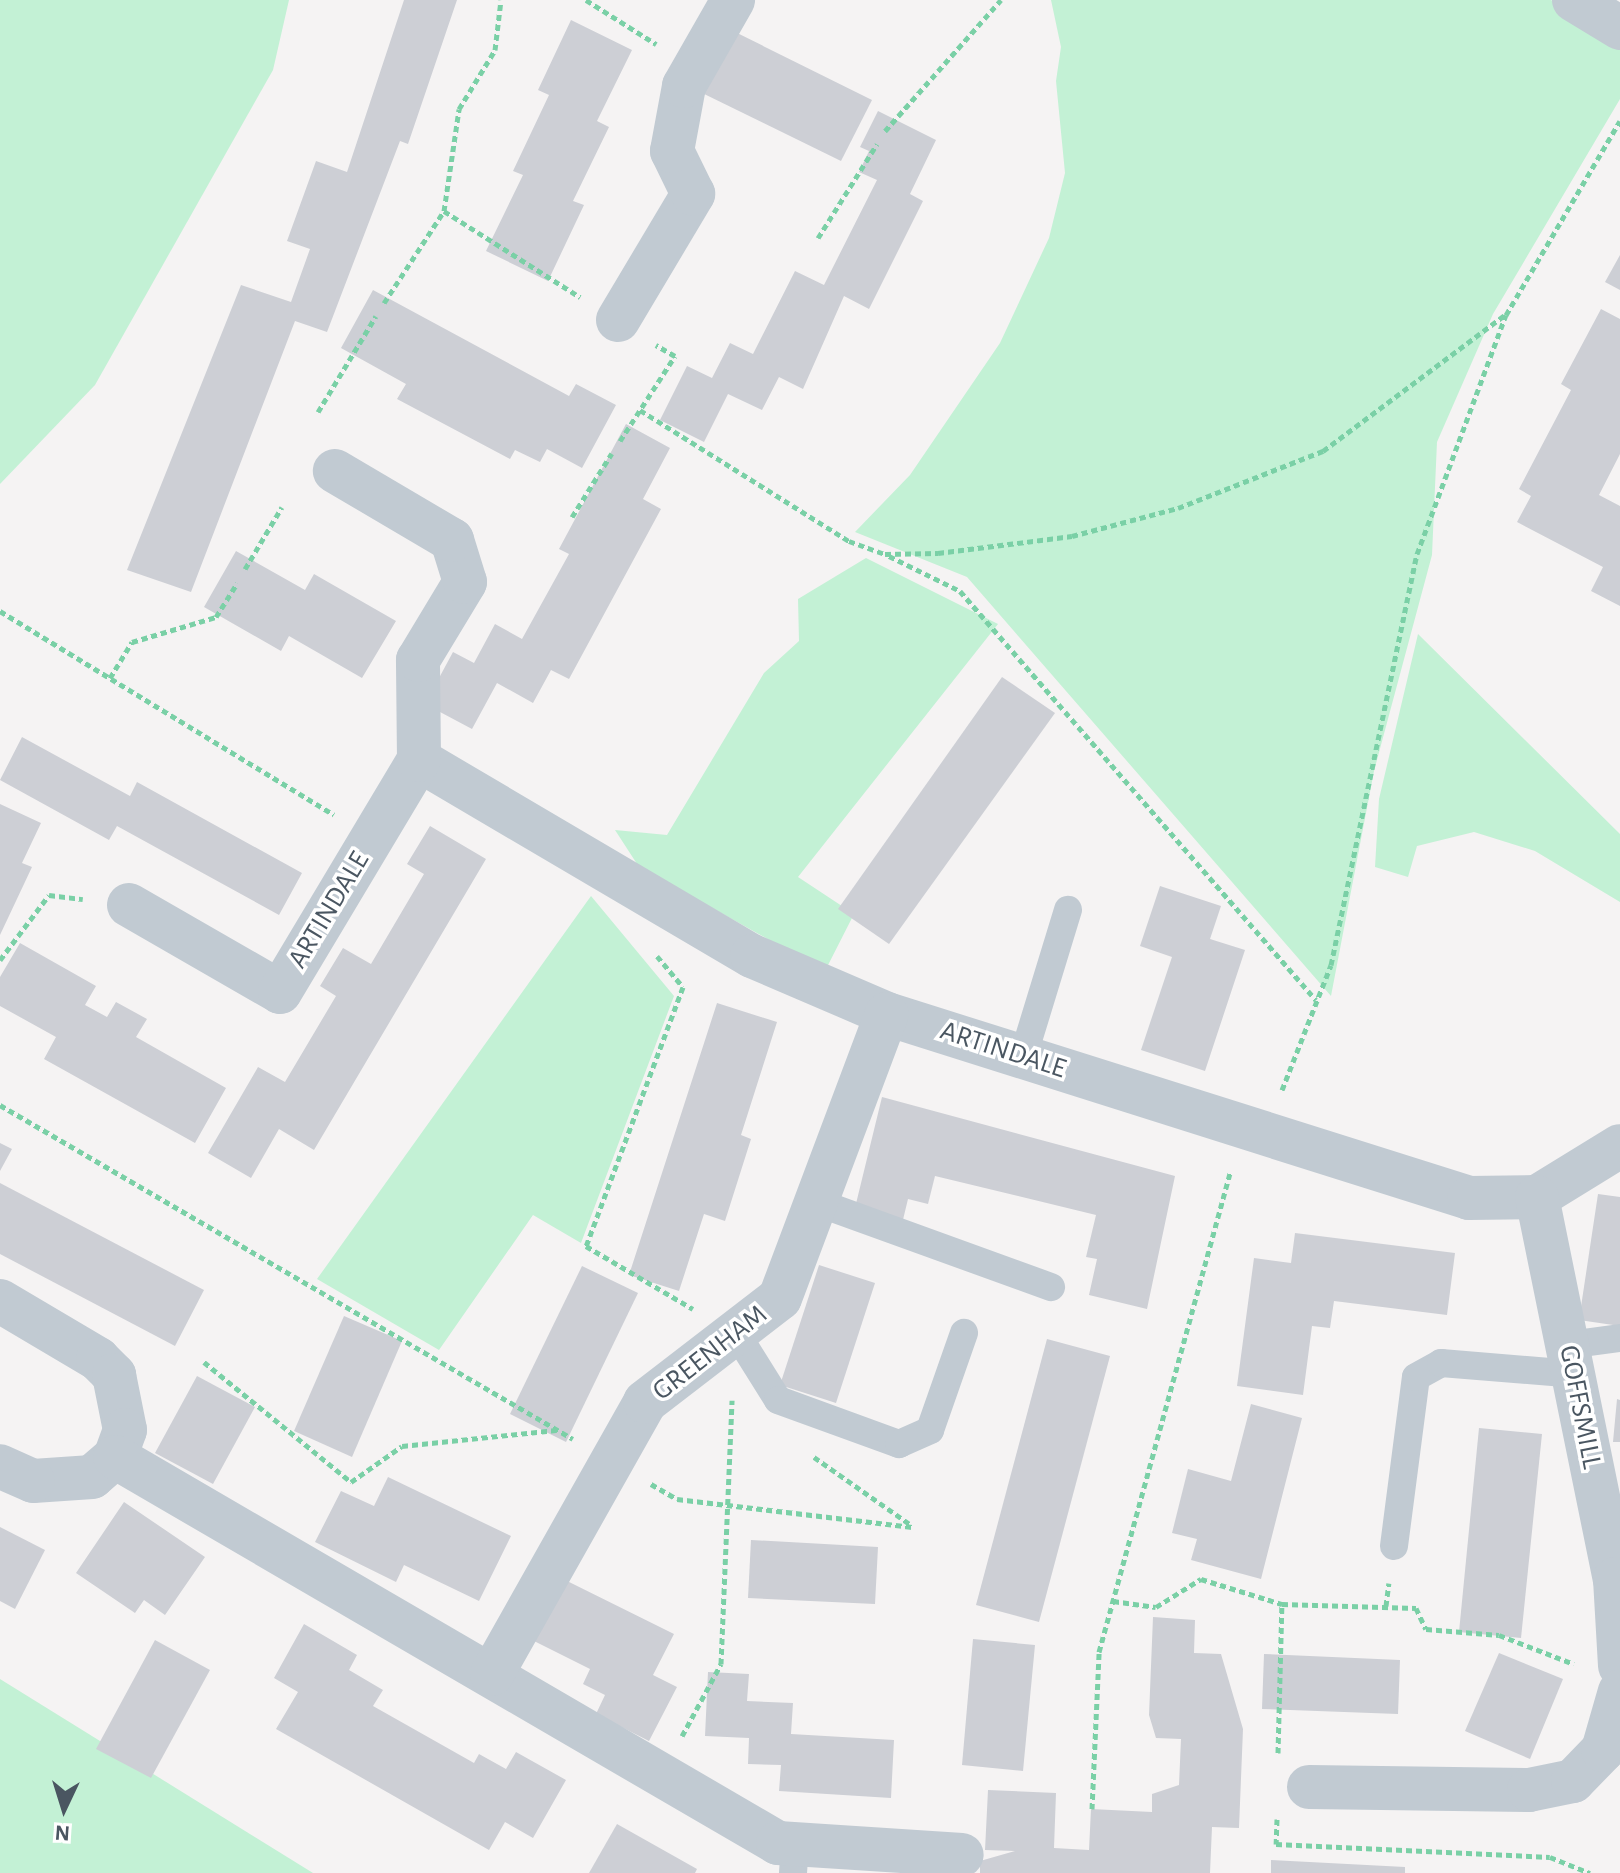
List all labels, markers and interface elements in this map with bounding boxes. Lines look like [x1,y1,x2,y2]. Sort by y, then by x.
street label: ARTINDALE [281,846,377,974]
street label: ARTINDALE [936,1014,1070,1086]
street label: GREENHAM [646,1298,774,1408]
street label: GOFFSMILL [1552,1342,1608,1472]
north arrow [24,1769,104,1849]
text: N [54,1821,71,1844]

